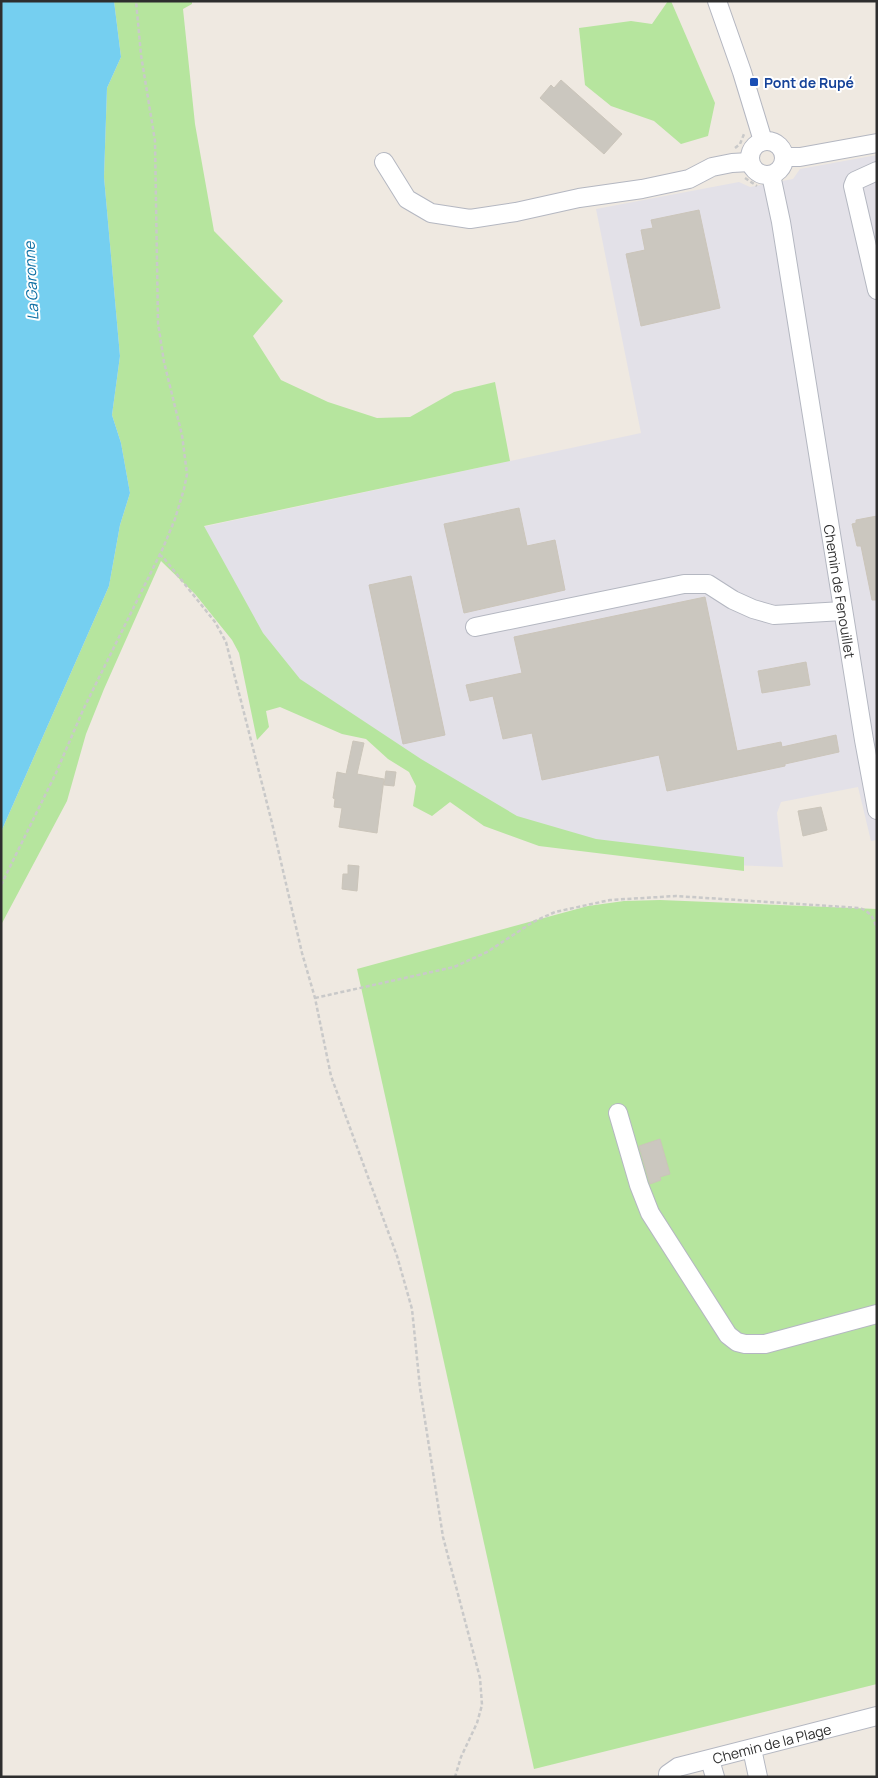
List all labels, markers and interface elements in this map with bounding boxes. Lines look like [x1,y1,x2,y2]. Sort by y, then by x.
place label: Pont de Rupé [764,73,854,92]
marker: Pont de Rupé [748,76,760,88]
water label: La Garonne [18,240,44,321]
street label: Chemin de Fenouillet [820,523,860,660]
street label: Chemin de la Plage [710,1719,833,1767]

